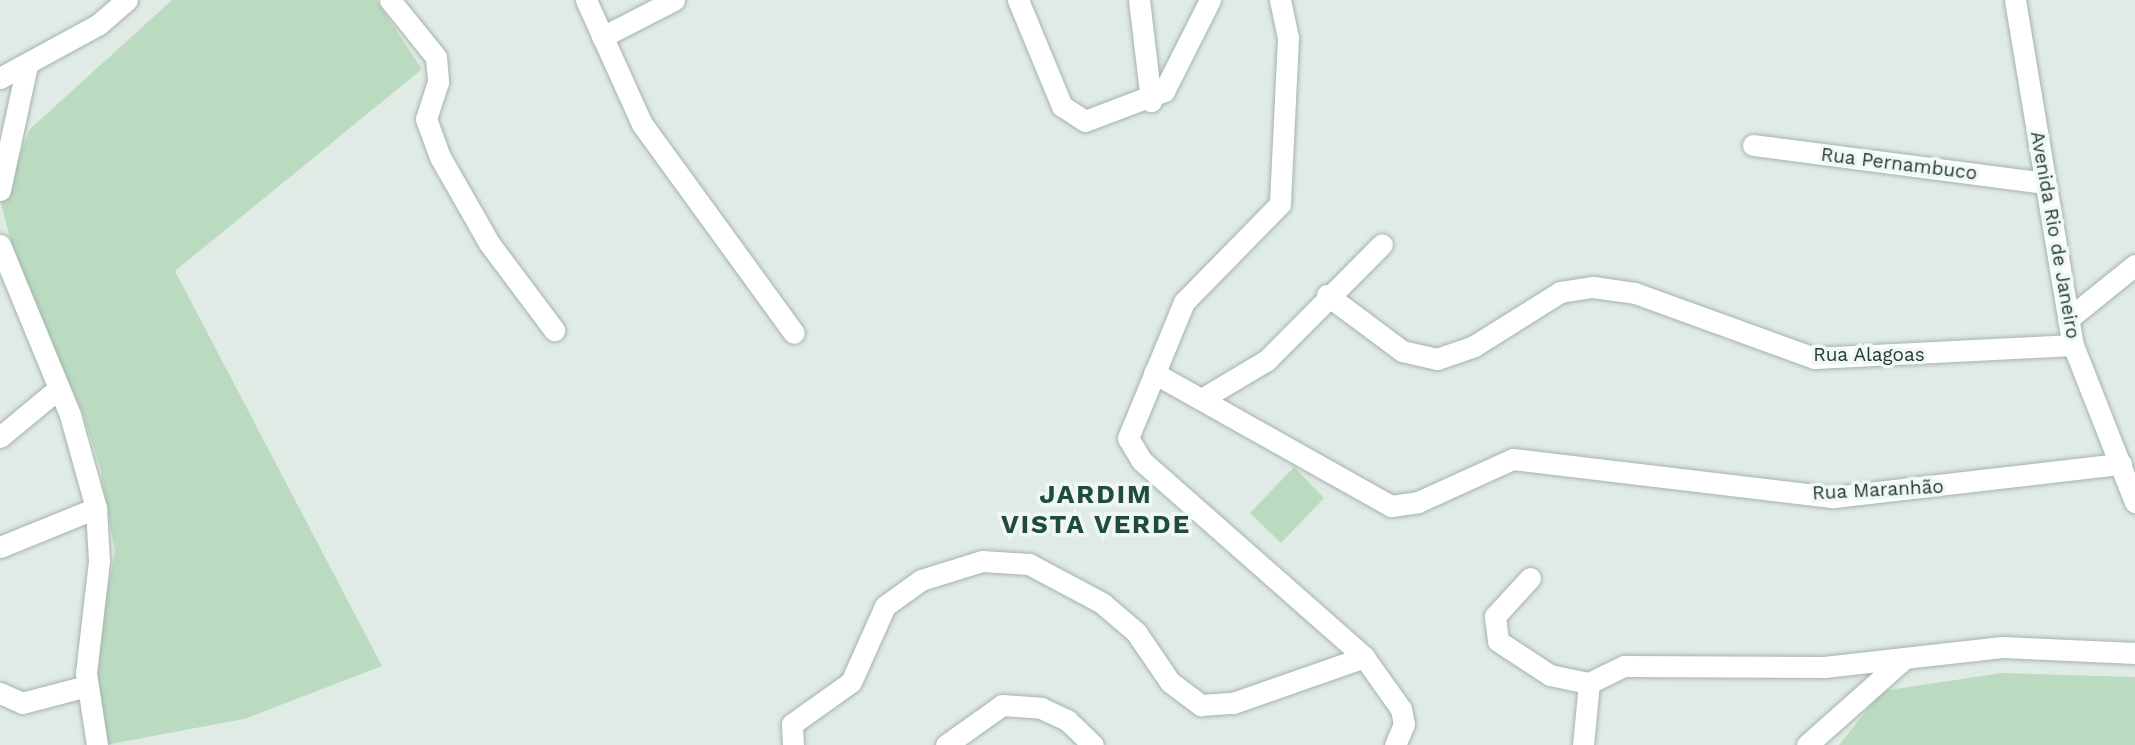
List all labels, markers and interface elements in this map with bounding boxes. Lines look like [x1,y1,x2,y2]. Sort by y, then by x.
street label: Avenida Rio de Janeiro [2025,129,2085,341]
street label: Rua Pernambuco [1819,143,1979,185]
street label: Rua Alagoas [1813,344,1925,366]
street label: Rua Maranhão [1811,475,1945,505]
district label: JARDIM VISTA VERDE [1002,479,1190,540]

